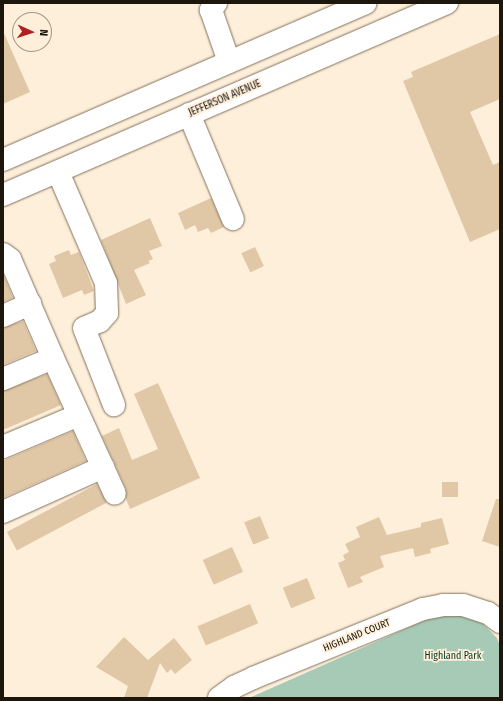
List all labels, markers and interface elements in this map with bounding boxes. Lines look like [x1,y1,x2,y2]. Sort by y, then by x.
north arrow [12,12,52,52]
text: N [37,29,50,36]
street label: JEFFERSON AVENUE [187,78,263,120]
street label: HIGHLAND COURT [322,617,392,655]
park label: Highland Park [425,651,481,663]

